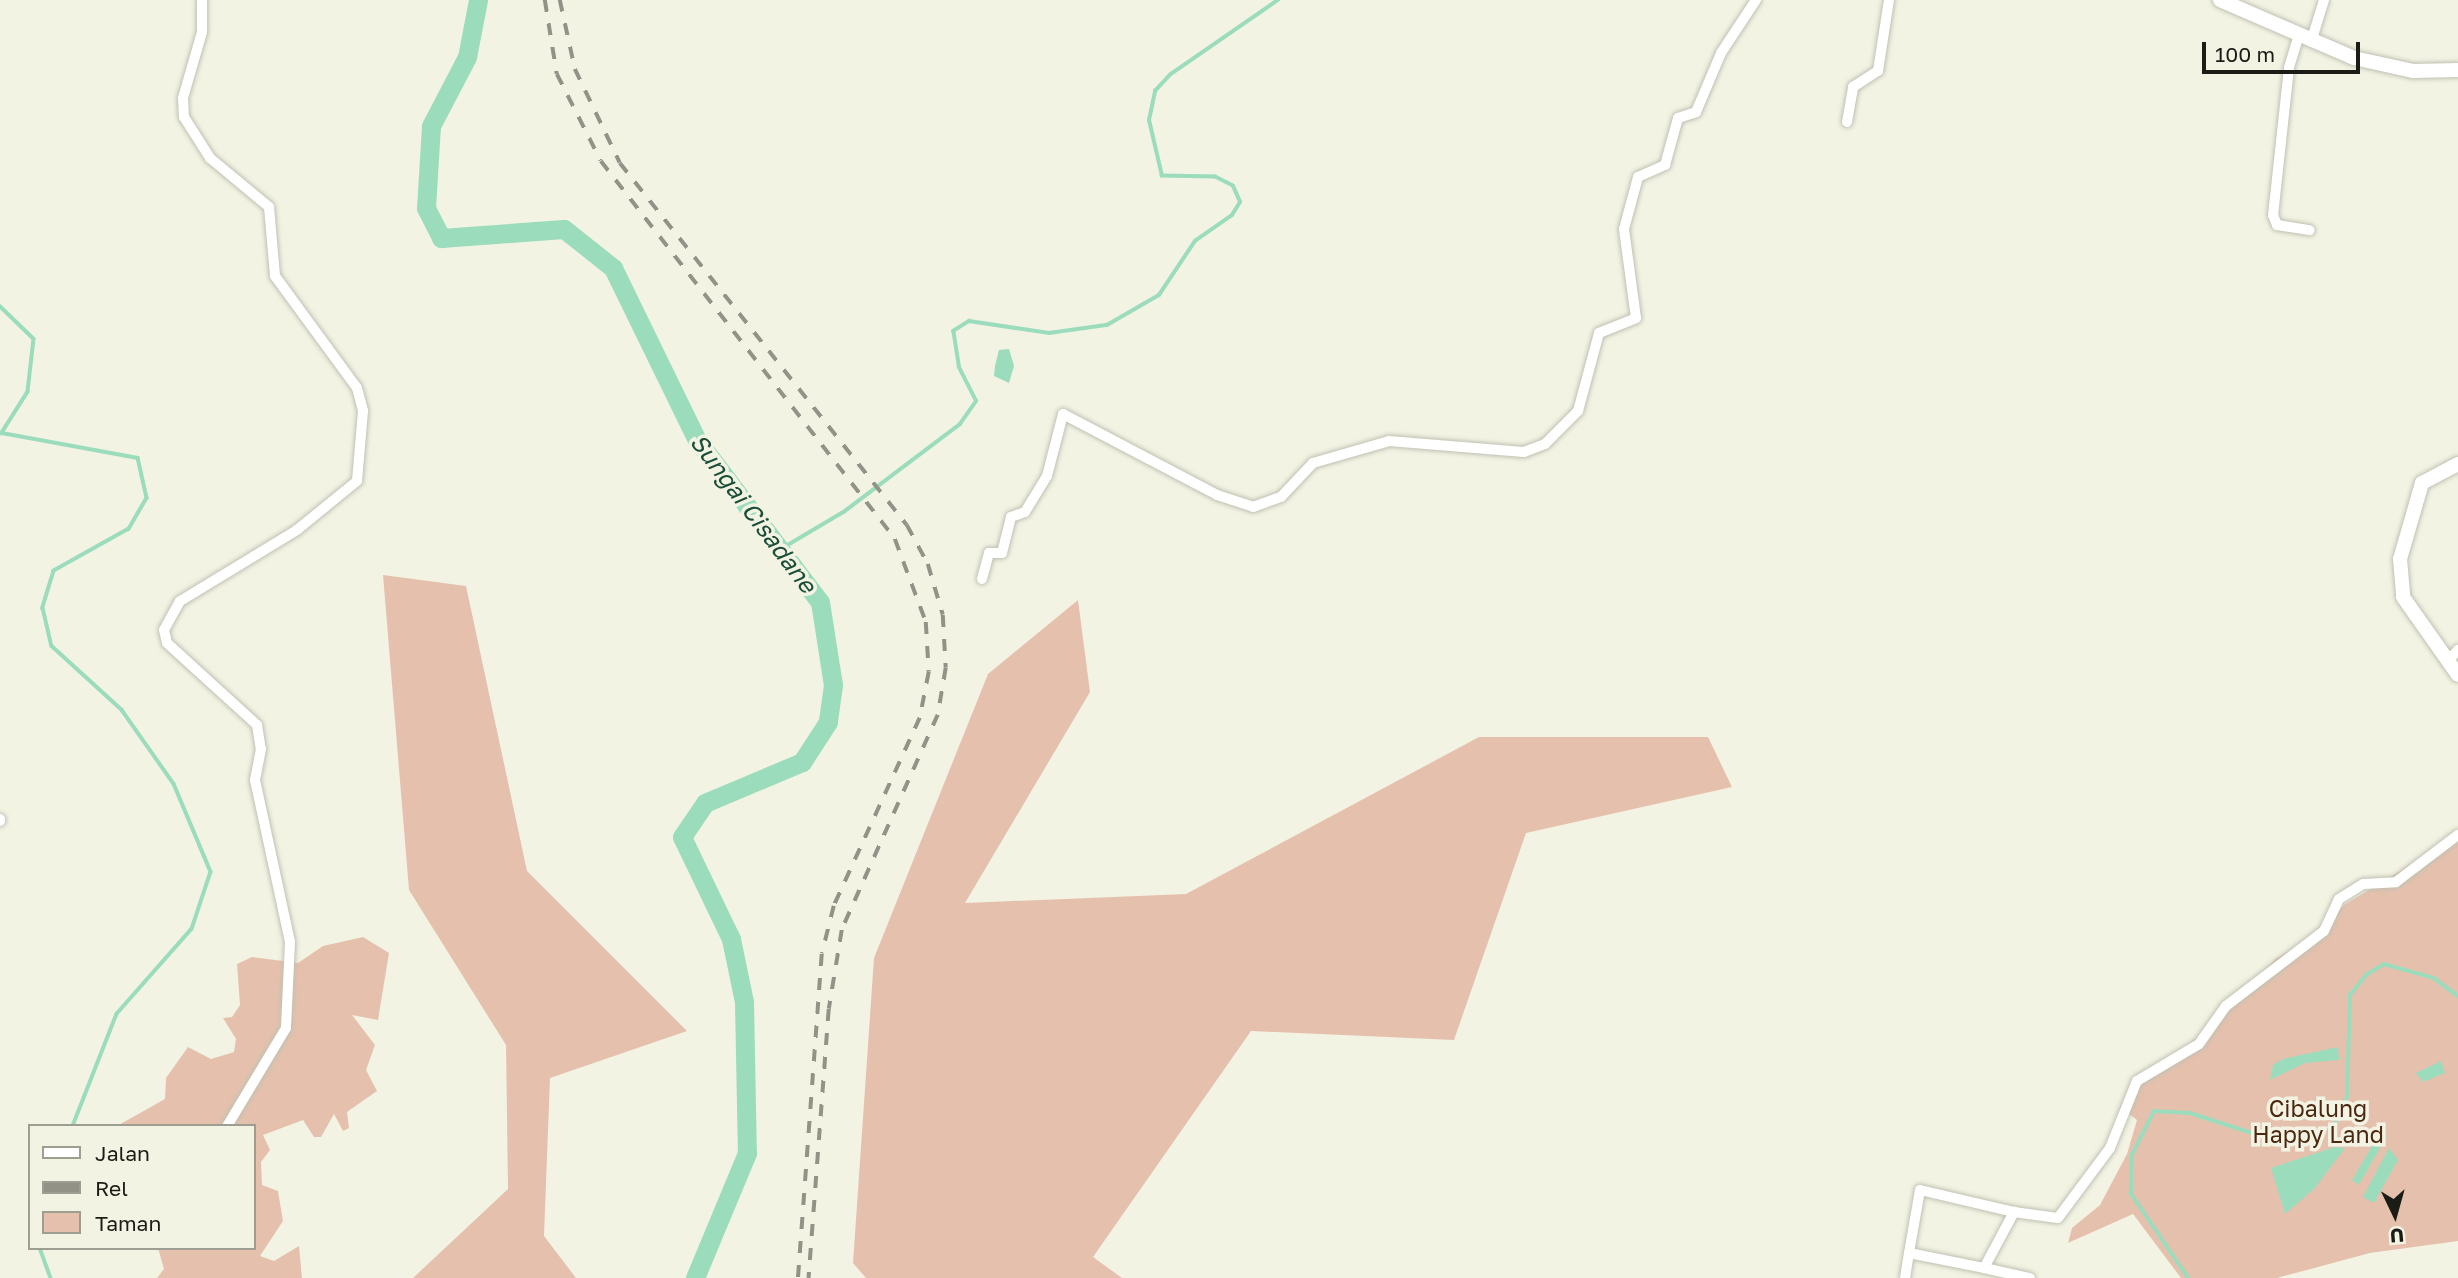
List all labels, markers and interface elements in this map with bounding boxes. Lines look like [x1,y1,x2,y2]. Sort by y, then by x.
scale bar [2206,28,2364,72]
text: 100 m [2215,41,2275,67]
water label: Sungai Cisadane [685,428,823,598]
park label: Cibalung Happy Land [2252,1094,2384,1148]
legend [28,1124,256,1250]
text: Jalan [95,1140,150,1166]
text: Rel [95,1175,128,1201]
north arrow [2360,1180,2430,1250]
text: Taman [95,1210,161,1236]
text: U [2389,1224,2405,1248]

